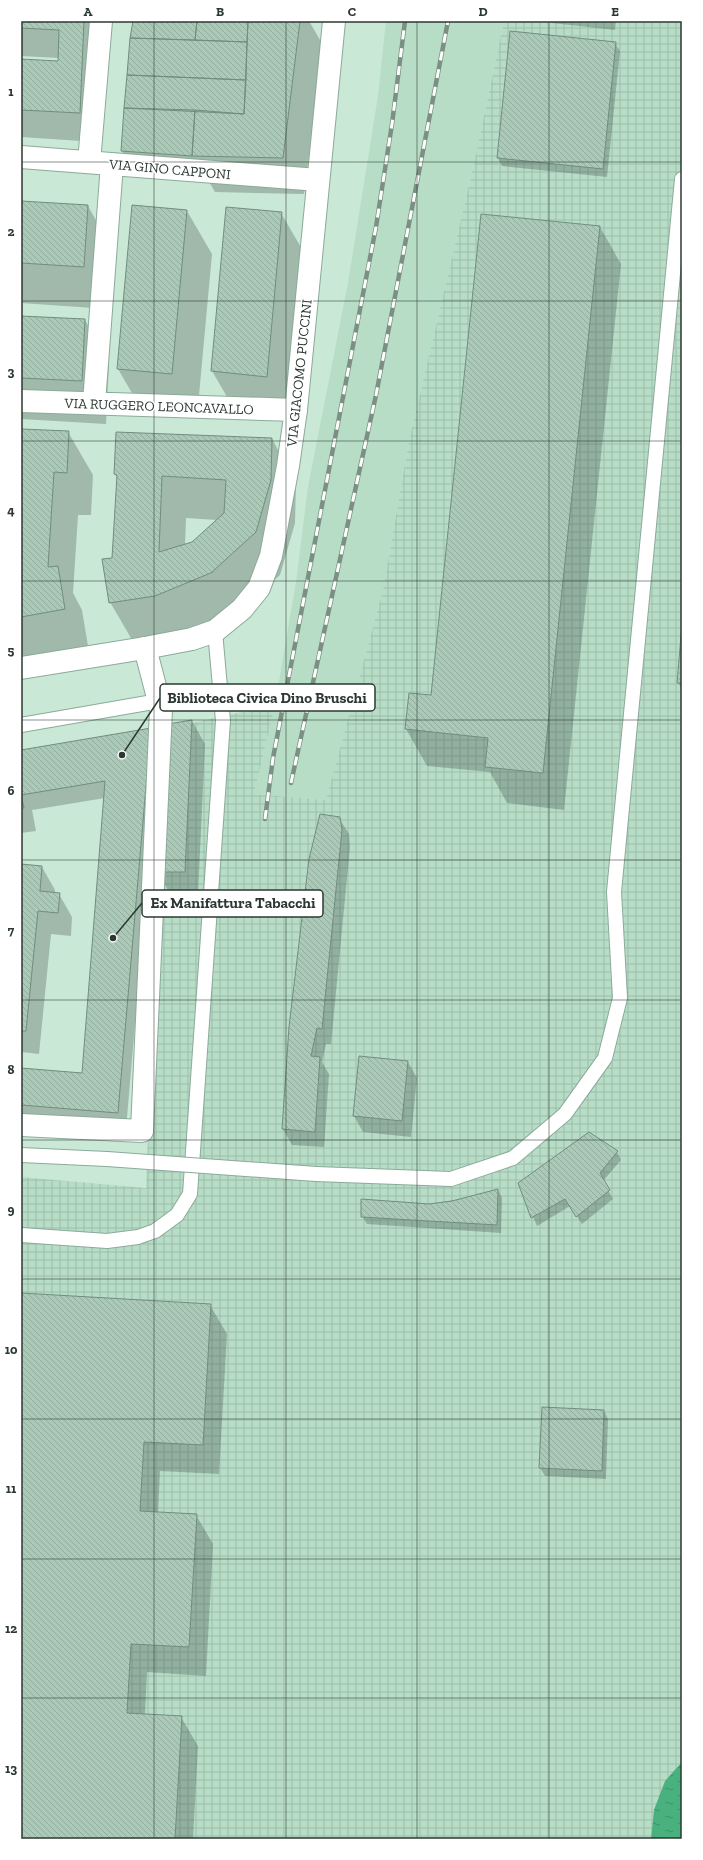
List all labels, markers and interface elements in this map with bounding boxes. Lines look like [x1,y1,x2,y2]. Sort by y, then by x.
text: A [84,4,93,19]
text: B [216,4,224,19]
text: C [348,4,356,19]
text: D [478,4,488,19]
text: E [611,4,619,19]
text: 1 [8,84,14,99]
street label: VIA GINO CAPPONI [107,156,231,183]
text: 2 [8,224,15,239]
street label: VIA GIACOMO PUCCINI [283,298,316,449]
text: 3 [8,364,15,379]
street label: VIA RUGGERO LEONCAVALLO [63,395,254,418]
text: 4 [7,503,15,518]
text: 5 [8,643,15,658]
callout: Biblioteca Civica Dino Bruschi [160,684,375,711]
text: Biblioteca Civica Dino Bruschi [167,689,367,707]
text: 6 [8,783,15,798]
callout: Ex Manifattura Tabacchi [142,890,323,917]
text: Ex Manifattura Tabacchi [151,894,316,912]
text: 7 [8,923,15,938]
text: 8 [7,1062,15,1077]
text: 9 [8,1202,15,1217]
text: 10 [5,1342,18,1357]
text: 11 [6,1481,17,1496]
text: 12 [5,1621,17,1636]
text: 13 [5,1761,17,1776]

